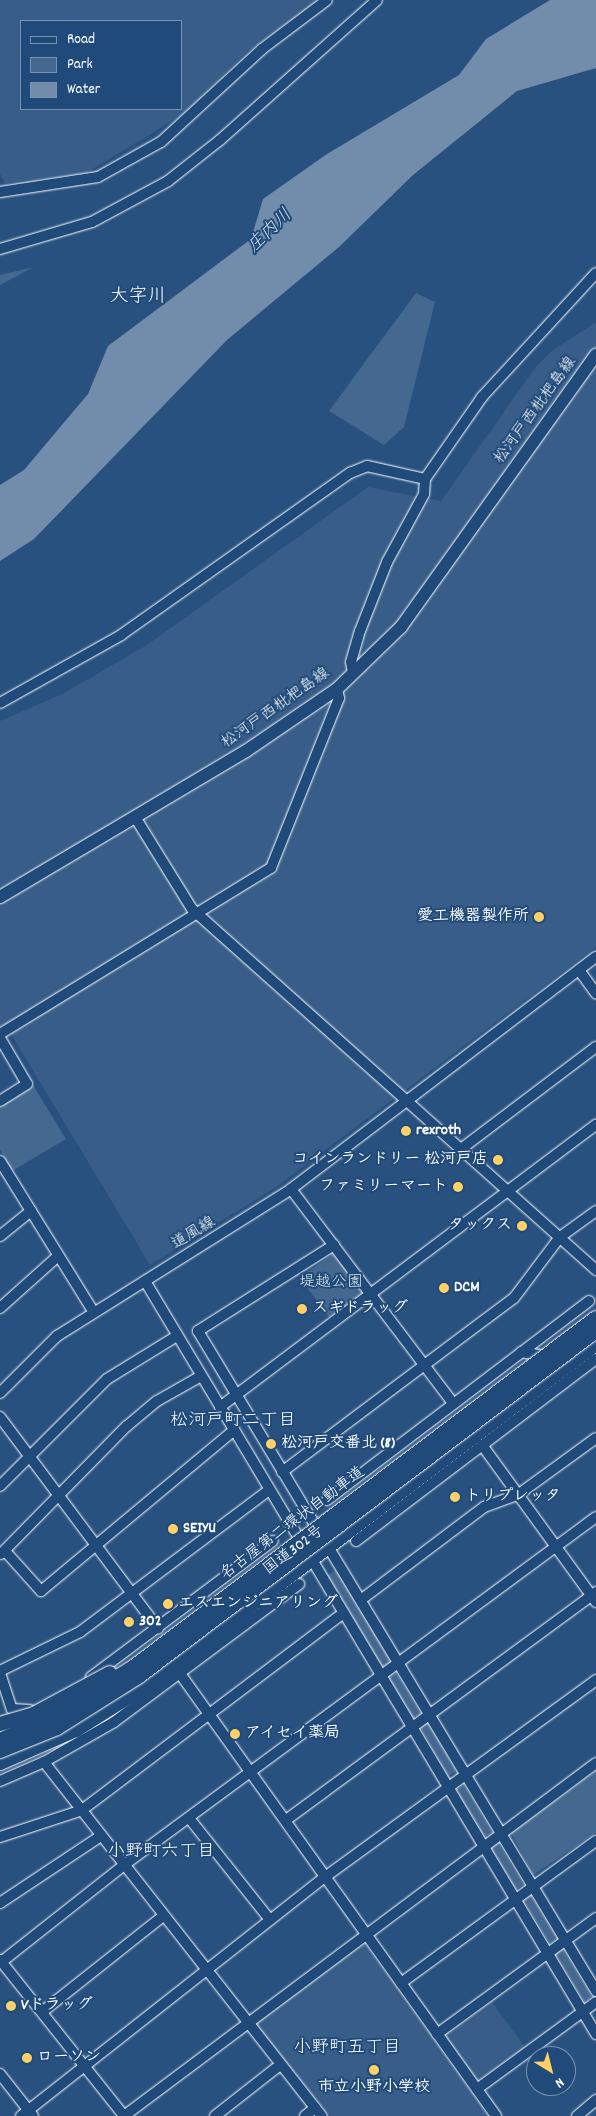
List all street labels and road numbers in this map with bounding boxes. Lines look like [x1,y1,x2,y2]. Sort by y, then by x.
street label: 松河戸西枇杷島線 [491,354,581,468]
street label: 松河戸西枇杷島線 [218,664,334,754]
street label: 道風線 [168,1213,220,1255]
street label: 名古屋第二環状自動車道 [217,1463,369,1585]
street label: 国道302号 [260,1522,328,1580]

